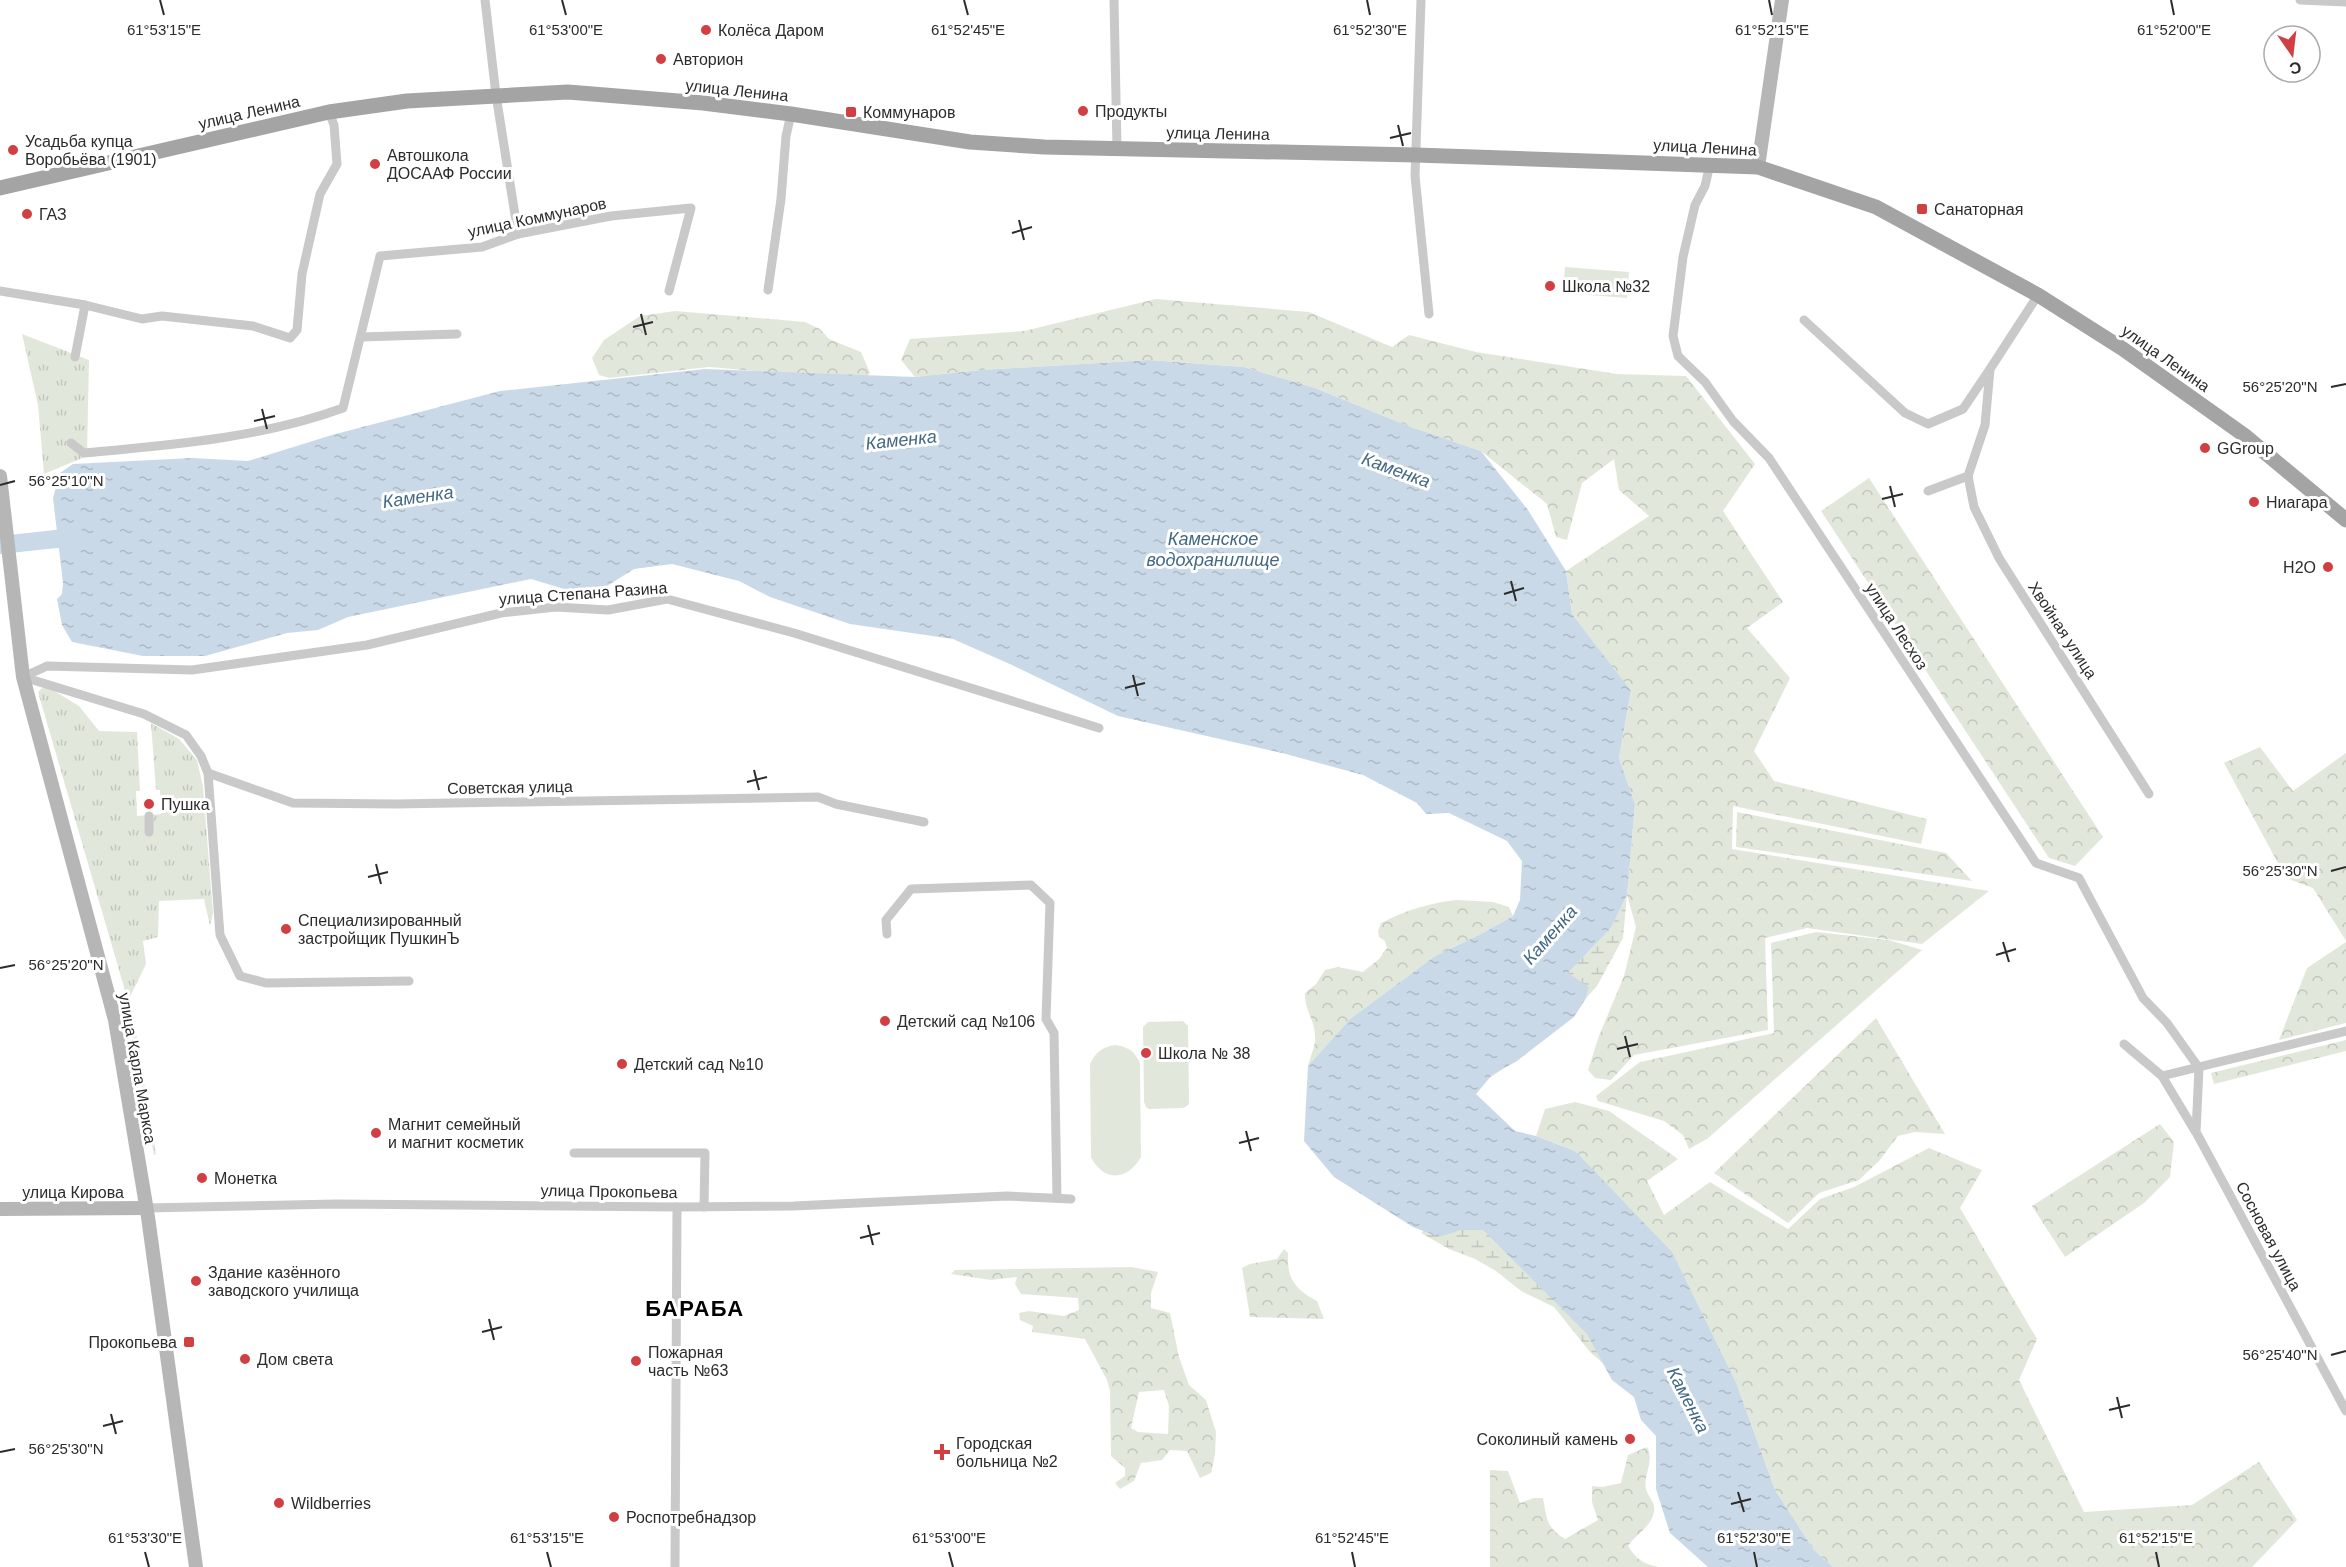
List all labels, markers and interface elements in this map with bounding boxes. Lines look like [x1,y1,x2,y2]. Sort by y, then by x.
text: 61°53'15"E [127,21,201,38]
text: 61°53'00"E [529,21,603,38]
text: 61°52'45"E [931,21,1005,38]
text: 61°52'30"E [1333,21,1407,38]
text: 61°52'15"E [1735,21,1809,38]
text: 61°52'00"E [2137,21,2211,38]
place label: Колёса Даром [718,22,824,39]
marker: Колёса Даром [699,23,713,37]
north arrow [2262,24,2322,84]
place label: Авторион [673,51,743,68]
marker: Авторион [654,52,668,66]
text: С [2287,58,2303,78]
street label: улица Ленина [685,77,789,104]
street label: улица Ленина [197,93,301,132]
place label: Продукты [1095,103,1167,120]
place label: Коммунаров [863,104,955,121]
marker: Продукты [1076,104,1090,118]
marker: Коммунаров [844,105,858,119]
street label: улица Ленина [1166,124,1270,143]
place label: Усадьба купца Воробьёва (1901) [25,133,157,168]
street label: улица Ленина [1653,136,1757,159]
marker: Усадьба купца Воробьёва (1901) [6,143,20,157]
place label: Автошкола ДОСААФ России [387,147,512,182]
marker: Автошкола ДОСААФ России [368,157,382,171]
street label: улица Коммунаров [466,195,608,240]
place label: Санаторная [1934,201,2023,218]
marker: Санаторная [1915,202,1929,216]
place label: ГАЗ [39,206,67,223]
marker: ГАЗ [20,207,34,221]
place label: Школа №32 [1562,278,1650,295]
marker: Школа №32 [1543,279,1557,293]
street label: улица Ленина [2119,322,2213,395]
text: 56°25'20"N [2242,378,2318,395]
water label: Каменка [864,426,938,454]
place label: GGroup [2217,440,2274,457]
marker: GGroup [2198,441,2212,455]
water label: Каменка [1359,448,1433,492]
text: 56°25'10"N [28,472,104,489]
water label: Каменка [381,482,455,512]
place label: Ниагара [2266,494,2328,511]
marker: Ниагара [2247,495,2261,509]
water label: Каменское водохранилище [1146,529,1280,570]
place label: H2O [2283,559,2316,576]
marker: H2O [2321,560,2335,574]
street label: улица Степана Разина [498,579,668,608]
street label: Хвойная улица [2025,579,2100,682]
street label: улица Лесхоз [1862,580,1931,673]
street label: Советская улица [447,778,573,797]
place label: Пушка [161,796,210,813]
marker: Пушка [142,797,156,811]
text: 56°25'30"N [2242,862,2318,879]
water label: Каменка [1519,901,1581,969]
place label: Специализированный застройщик ПушкинЪ [298,912,462,947]
marker: Специализированный застройщик ПушкинЪ [279,922,293,936]
text: 56°25'20"N [28,956,104,973]
street label: улица Карла Маркса [116,991,159,1145]
place label: Детский сад №106 [897,1013,1035,1030]
marker: Детский сад №106 [878,1014,892,1028]
place label: Школа № 38 [1158,1045,1251,1062]
marker: Школа № 38 [1139,1046,1153,1060]
place label: Детский сад №10 [634,1056,763,1073]
marker: Детский сад №10 [615,1057,629,1071]
place label: Магнит семейный и магнит косметик [388,1116,524,1151]
marker: Магнит семейный и магнит косметик [369,1126,383,1140]
place label: Монетка [214,1170,277,1187]
marker: Монетка [195,1171,209,1185]
street label: Сосновая улица [2233,1179,2304,1294]
street label: улица Прокопьева [540,1182,678,1201]
street label: улица Кирова [22,1184,124,1201]
place label: Здание казённого заводского училища [208,1264,359,1299]
marker: Здание казённого заводского училища [189,1274,203,1288]
district label: БАРАБА [645,1296,745,1321]
place label: Прокопьева [89,1334,177,1351]
marker: Прокопьева [182,1335,196,1349]
place label: Пожарная часть №63 [648,1344,728,1379]
text: 56°25'40"N [2242,1346,2318,1363]
place label: Дом света [257,1351,333,1368]
marker: Дом света [238,1352,252,1366]
marker: Пожарная часть №63 [629,1354,643,1368]
water label: Каменка [1663,1364,1713,1436]
place label: Соколиный камень [1477,1431,1618,1448]
marker: Соколиный камень [1623,1432,1637,1446]
place label: Городская больница №2 [956,1435,1058,1470]
text: 56°25'30"N [28,1440,104,1457]
marker: Городская больница №2 [933,1443,951,1461]
place label: Wildberries [291,1495,371,1512]
marker: Wildberries [272,1496,286,1510]
place label: Роспотребнадзор [626,1509,756,1526]
marker: Роспотребнадзор [607,1510,621,1524]
text: 61°53'30"E [108,1529,182,1546]
text: 61°53'15"E [510,1529,584,1546]
text: 61°53'00"E [912,1529,986,1546]
text: 61°52'45"E [1315,1529,1389,1546]
text: 61°52'30"E [1717,1529,1791,1546]
text: 61°52'15"E [2119,1529,2193,1546]

